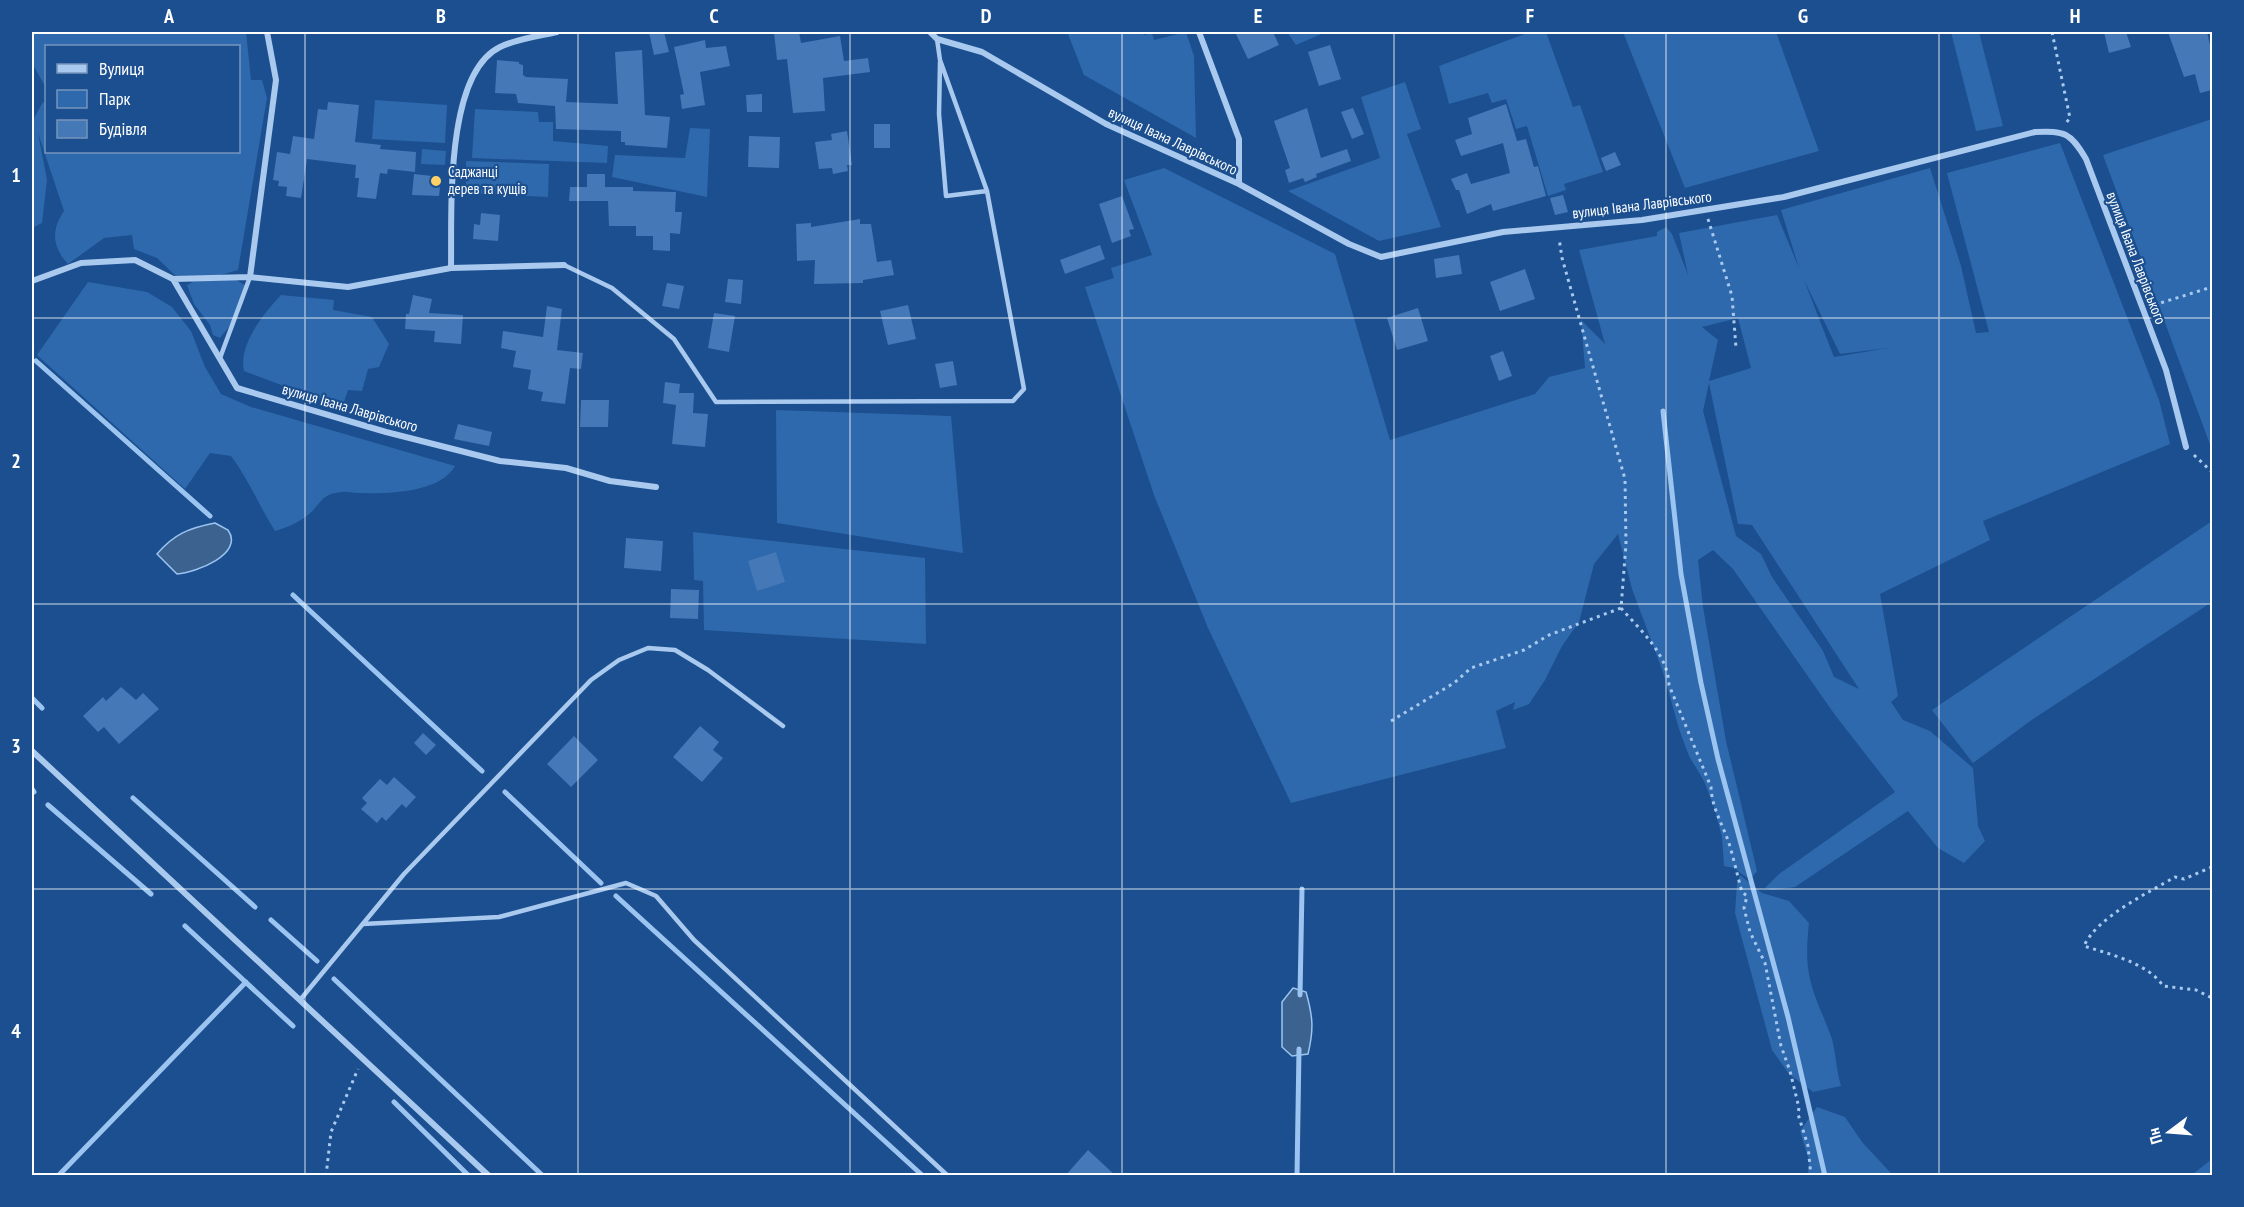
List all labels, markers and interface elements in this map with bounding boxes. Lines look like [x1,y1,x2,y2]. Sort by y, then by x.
text: A [163,3,175,29]
text: B [436,3,446,29]
text: C [709,3,719,29]
text: D [981,3,992,29]
text: E [1254,3,1262,29]
text: F [1526,3,1534,29]
text: G [1798,3,1808,29]
text: H [2070,3,2080,29]
legend [45,45,240,153]
text: Вулиця [99,57,144,80]
text: Парк [99,87,130,110]
street label: вулиця Івана Лаврівського [1106,102,1241,179]
text: Будівля [99,117,147,140]
text: 1 [11,162,21,188]
place label: Саджанці дерев та кущів [448,162,527,198]
marker: Саджанці дерев та кущів [429,174,443,188]
street label: вулиця Івана Лаврівського [1571,187,1713,222]
street label: вулиця Івана Лаврівського [2102,189,2170,327]
street label: вулиця Івана Лаврівського [280,379,420,436]
text: 2 [11,448,21,474]
text: 3 [11,733,21,759]
text: 4 [11,1018,21,1044]
north arrow [2139,1102,2199,1162]
text: Пн [2143,1126,2166,1146]

